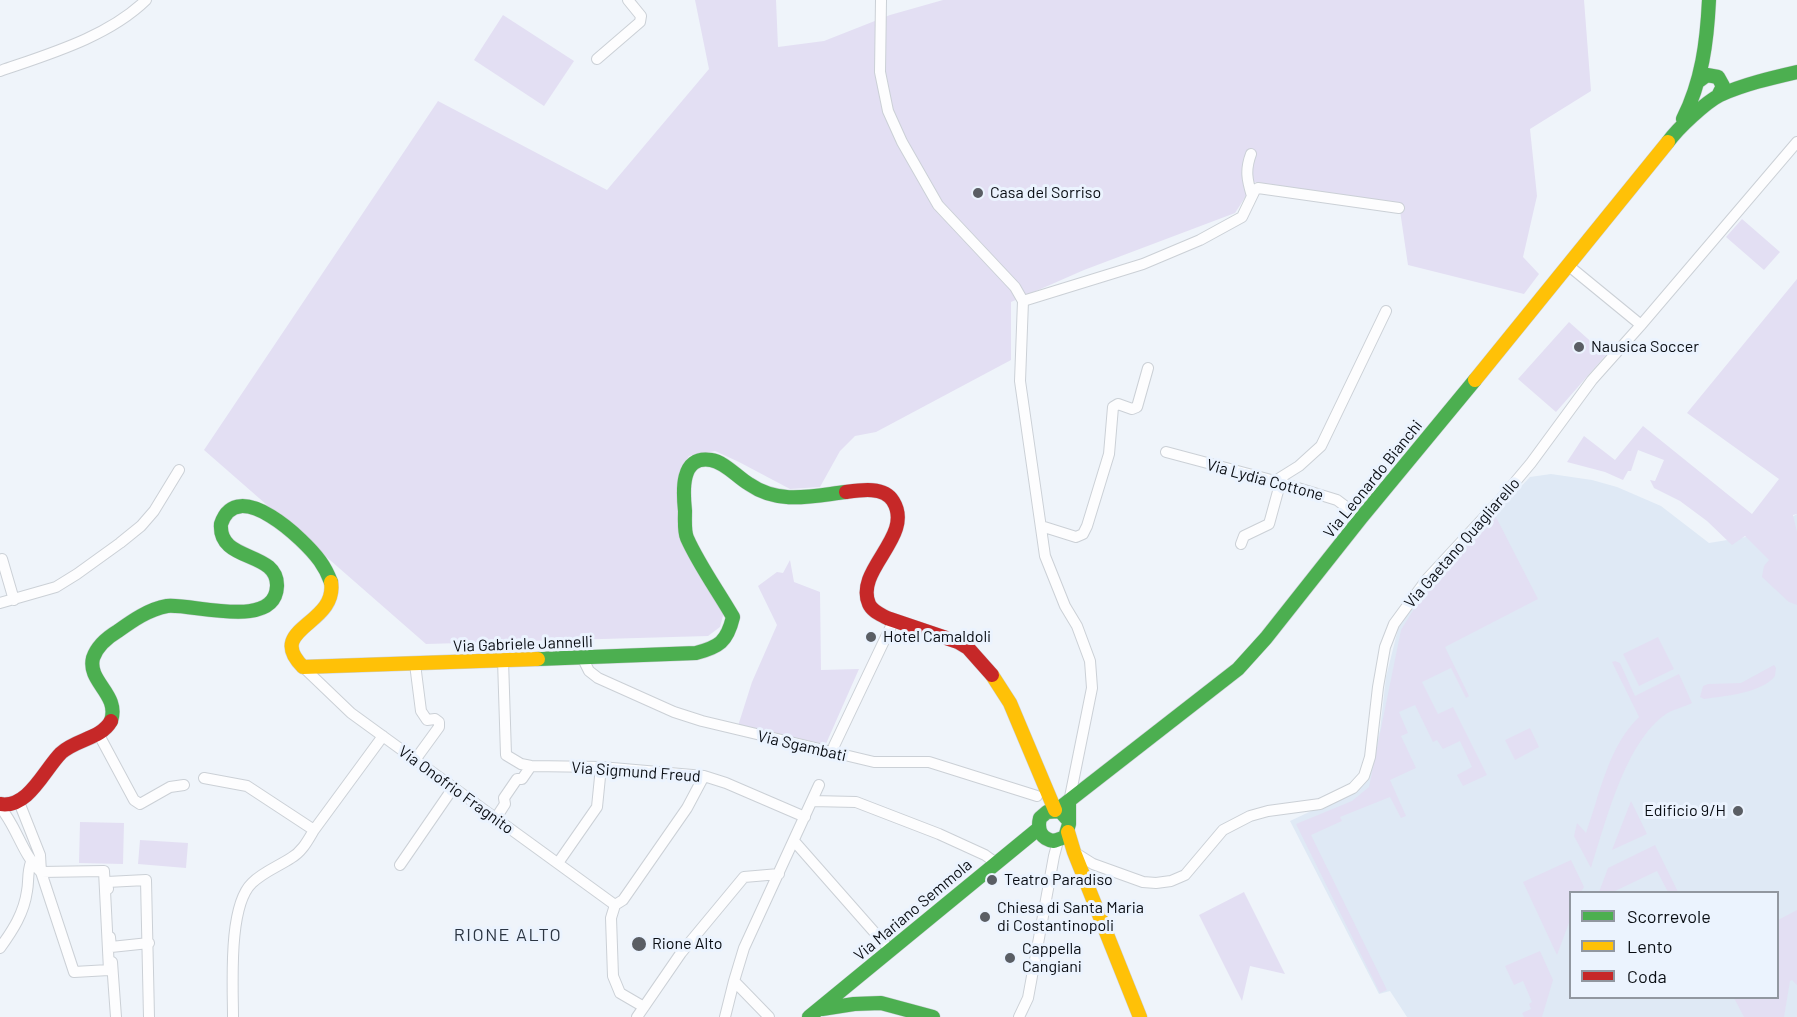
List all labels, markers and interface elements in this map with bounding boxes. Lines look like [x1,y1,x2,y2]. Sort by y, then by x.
place label: Casa del Sorriso [990,183,1101,203]
marker: Casa del Sorriso [971,186,985,200]
place label: Nausica Soccer [1591,337,1699,357]
marker: Nausica Soccer [1572,340,1586,354]
street label: Via Leonardo Bianchi [1320,416,1426,542]
street label: Via Lydia Cottone [1204,455,1326,505]
street label: Via Gaetano Quagliarello [1400,474,1524,612]
place label: Hotel Camaldoli [883,627,991,647]
marker: Hotel Camaldoli [864,630,878,644]
street label: Via Gabriele Jannelli [453,632,593,656]
street label: Via Sgambati [756,726,848,766]
street label: Via Onofrio Fragnito [395,742,517,838]
street label: Via Sigmund Freud [571,758,701,786]
place label: Edificio 9/H [1644,801,1726,821]
marker: Edificio 9/H [1731,804,1745,818]
street label: Via Mariano Semmola [850,855,976,965]
place label: Teatro Paradiso [1004,870,1113,890]
marker: Teatro Paradiso [985,873,999,887]
legend [1569,891,1779,999]
place label: Chiesa di Santa Maria di Costantinopoli [997,898,1144,936]
text: Scorrevole [1627,905,1711,927]
marker: Chiesa di Santa Maria di Costantinopoli [978,910,992,924]
district label: RIONE ALTO [454,924,562,946]
place label: Rione Alto [652,934,723,954]
marker: Rione Alto [630,935,648,953]
text: Lento [1627,935,1673,957]
place label: Cappella Cangiani [1022,939,1082,977]
marker: Cappella Cangiani [1003,951,1017,965]
text: Coda [1627,965,1667,987]

